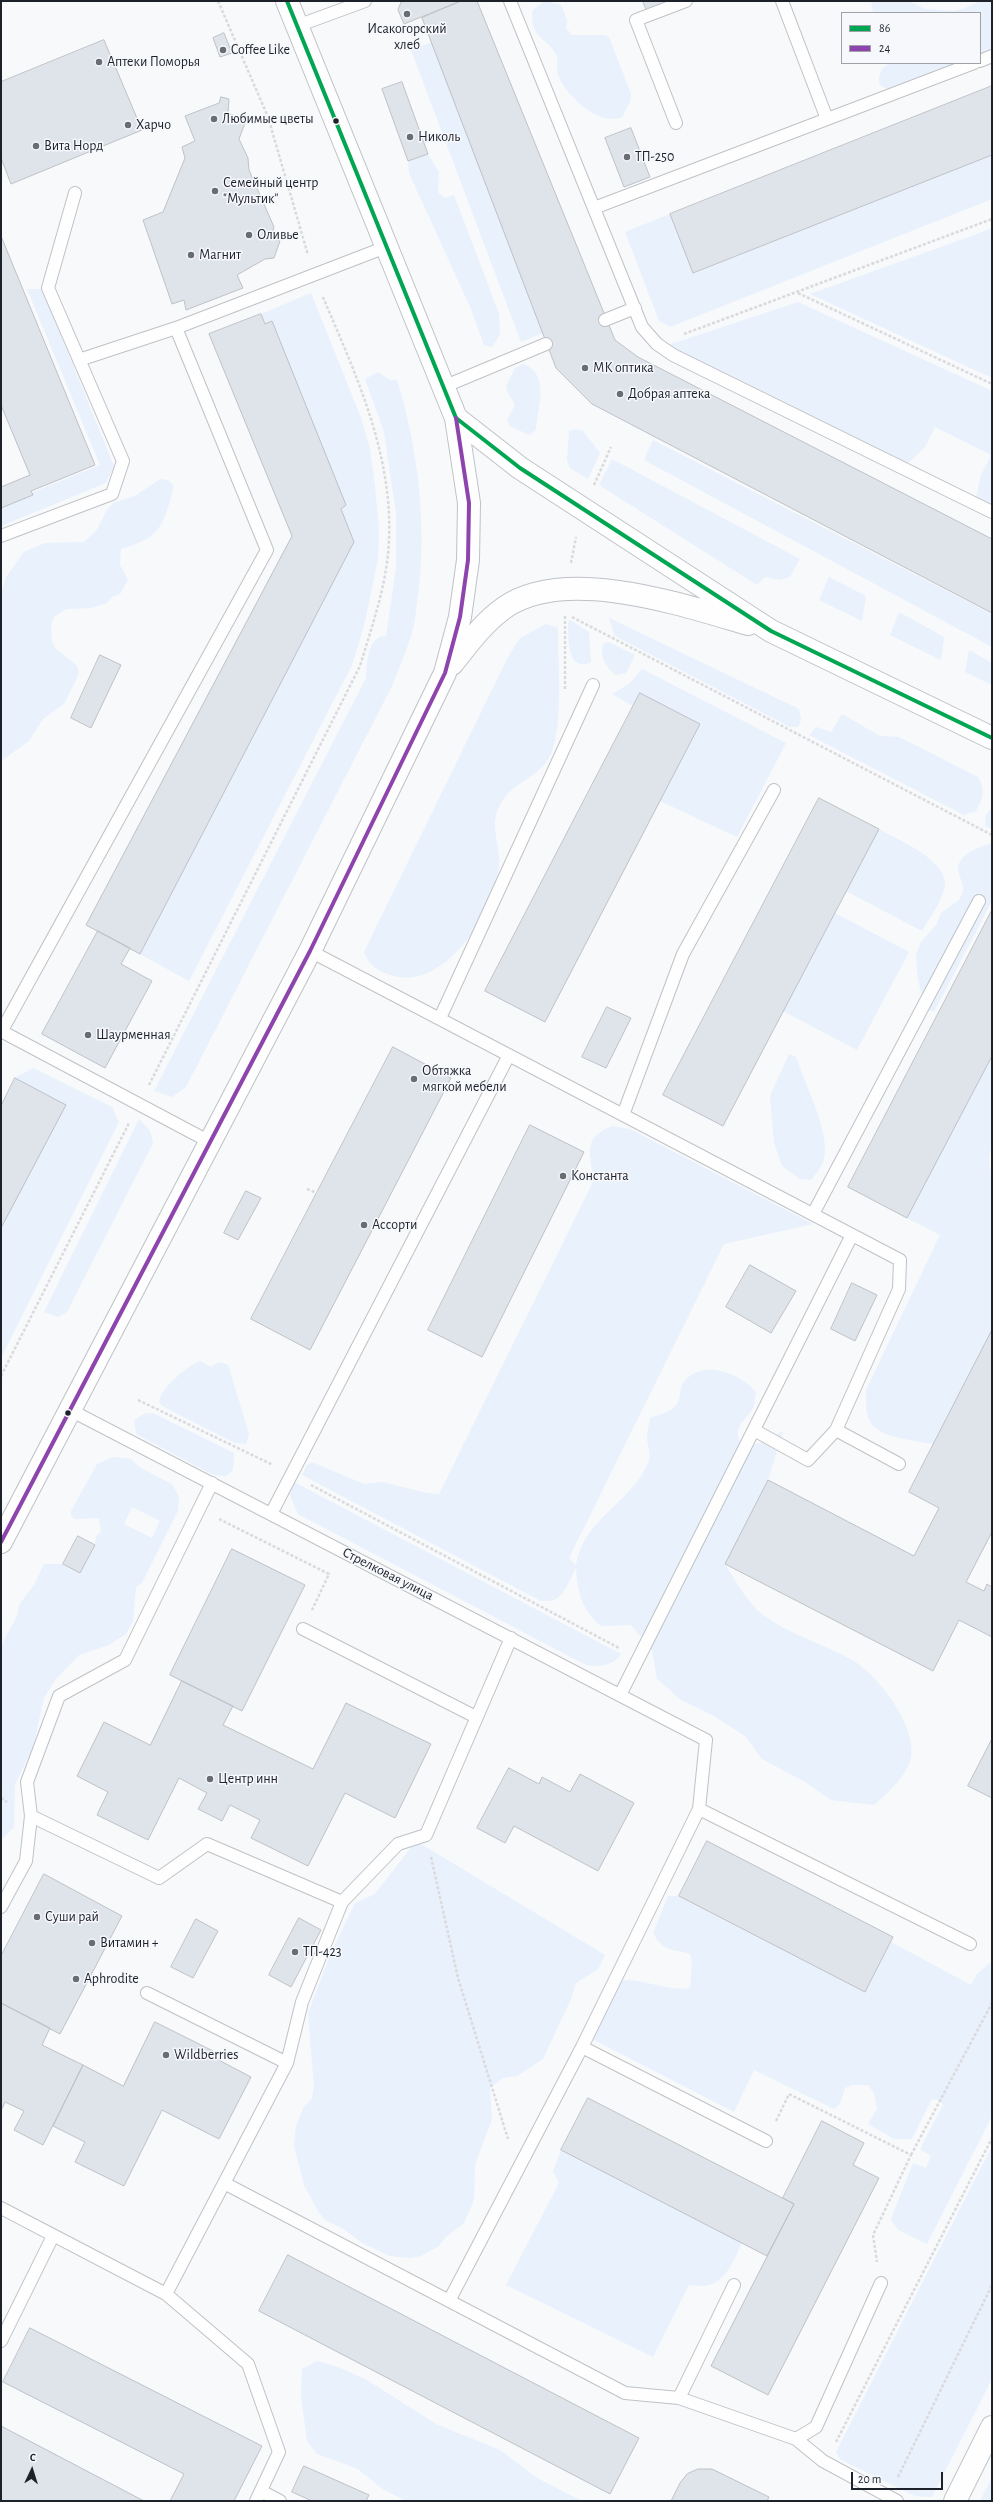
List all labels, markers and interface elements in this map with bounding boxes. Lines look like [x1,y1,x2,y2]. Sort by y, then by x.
marker: Исакогорский хлеб [402,9,412,19]
legend [841,12,981,64]
place label: Исакогорский хлеб [367,21,447,54]
text: 86 [879,22,890,34]
place label: Coffee Like [231,42,290,58]
text: 24 [879,42,890,54]
marker: Coffee Like [218,45,228,55]
place label: Аптеки Поморья [107,54,200,70]
marker: Аптеки Поморья [94,57,104,67]
place label: Любимые цветы [222,111,314,127]
marker: Любимые цветы [209,114,219,124]
unlabelled marker [331,116,341,126]
place label: Харчо [136,117,171,133]
marker: Харчо [123,120,133,130]
place label: Николь [418,129,460,145]
marker: Николь [405,132,415,142]
place label: Вита Норд [44,138,103,154]
marker: Вита Норд [31,141,41,151]
place label: ТП-250 [635,149,674,165]
marker: ТП-250 [622,152,632,162]
place label: Семейный центр "Мультик" [223,175,318,208]
marker: Семейный центр "Мультик" [210,186,220,196]
place label: Оливье [257,227,299,243]
marker: Оливье [244,230,254,240]
place label: Магнит [199,247,241,263]
marker: Магнит [186,250,196,260]
place label: МК оптика [593,360,654,376]
marker: МК оптика [580,363,590,373]
place label: Добрая аптека [628,386,710,402]
marker: Добрая аптека [615,389,625,399]
place label: Шаурменная [96,1027,171,1043]
marker: Шаурменная [83,1030,93,1040]
place label: Обтяжка мягкой мебели [422,1063,507,1096]
marker: Обтяжка мягкой мебели [409,1074,419,1084]
place label: Константа [571,1168,629,1184]
marker: Константа [558,1171,568,1181]
place label: Ассорти [372,1217,418,1233]
marker: Ассорти [359,1220,369,1230]
unlabelled marker [63,1408,73,1418]
street label: Стрелковая улица [339,1544,437,1604]
place label: Центр инн [218,1771,278,1787]
marker: Центр инн [205,1774,215,1784]
place label: Суши рай [45,1909,99,1925]
marker: Суши рай [32,1912,42,1922]
place label: Витамин + [100,1935,159,1951]
marker: Витамин + [87,1938,97,1948]
place label: ТП-423 [303,1944,342,1960]
marker: ТП-423 [290,1947,300,1957]
place label: Aphrodite [84,1971,139,1987]
marker: Aphrodite [71,1974,81,1984]
place label: Wildberries [174,2047,238,2063]
marker: Wildberries [161,2050,171,2060]
north arrow [12,2450,52,2490]
text: С [29,2452,36,2463]
scale bar [853,2464,945,2490]
text: 20 m [858,2473,881,2485]

